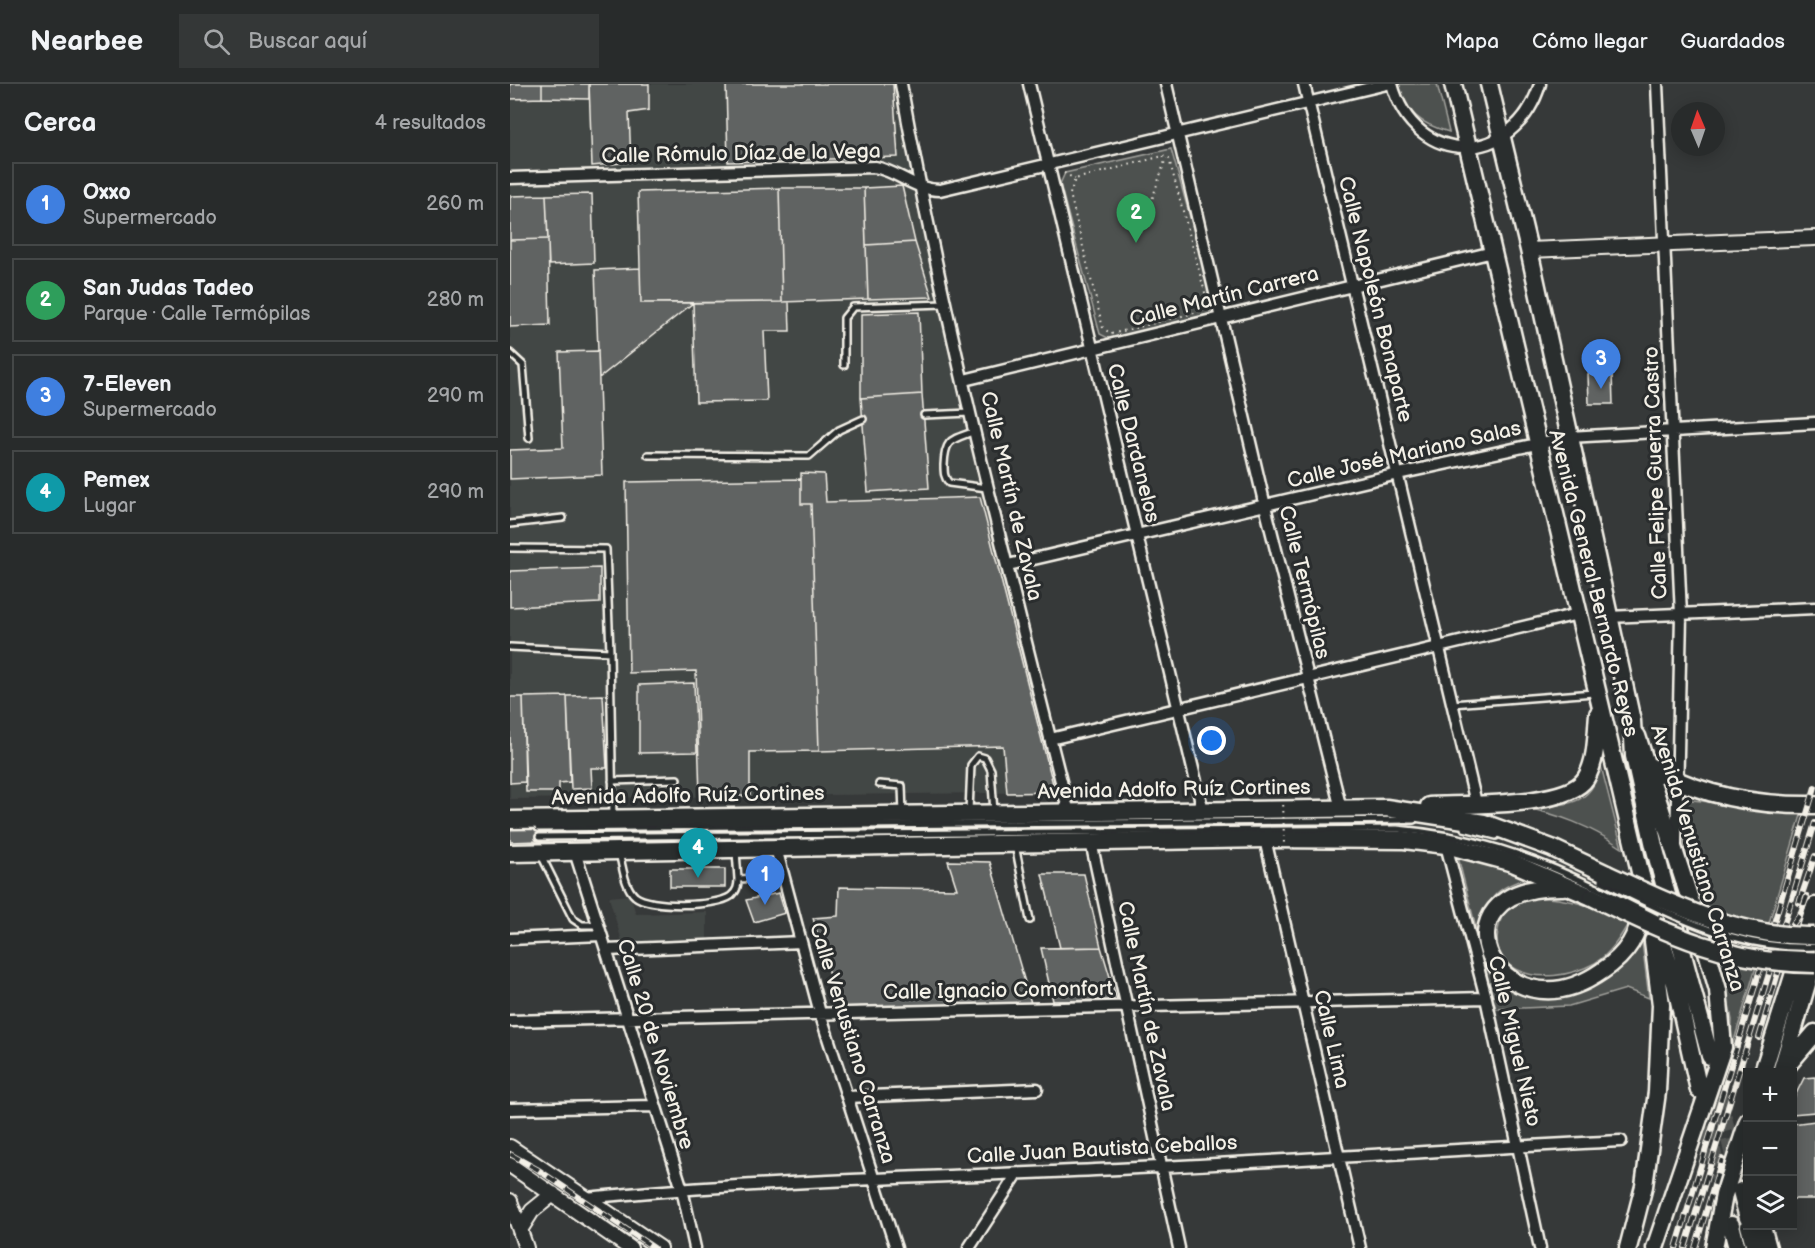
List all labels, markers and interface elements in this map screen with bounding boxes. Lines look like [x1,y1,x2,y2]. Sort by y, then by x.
search box [179,14,599,68]
text: Nearbee [30,25,143,58]
icon: search [200,25,233,58]
text: Buscar aquí [248,28,367,55]
text: Mapa [1445,29,1499,54]
text: Cómo llegar [1532,29,1647,54]
text: Guardados [1680,29,1785,54]
north arrow [1671,102,1725,156]
text: Cerca [24,108,96,139]
text: 4 resultados [375,111,486,135]
street label: Calle Rómulo Díaz de la Vega [601,139,881,168]
street label: Calle Napoleón Bonaparte [1333,174,1418,425]
text: Oxxo [83,179,131,206]
text: 1 [41,192,50,216]
text: 260 m [426,192,484,216]
pin: 2 [1116,194,1156,243]
text: Supermercado [83,206,217,230]
street label: Calle Martín Carrera [1127,261,1321,332]
text: San Judas Tadeo [83,275,254,302]
text: 2 [40,288,51,312]
text: 280 m [427,288,484,312]
text: Parque · Calle Termópilas [83,302,310,326]
pin: 3 [1582,340,1620,389]
street label: Calle Felipe Guerra Castro [1639,346,1672,600]
street label: Calle Dardanelos [1102,361,1165,525]
text: 7-Eleven [83,371,172,398]
text: 3 [40,384,51,408]
text: 290 m [427,384,484,408]
street label: Calle Martín de Zavala [975,389,1048,603]
text: Supermercado [83,398,217,422]
street label: Calle José Mariano Salas [1285,415,1523,494]
street label: Avenida General Bernardo Reyes [1543,427,1644,739]
text: Pemex [83,467,149,494]
text: 4 [40,480,51,504]
text: 290 m [427,480,484,504]
text: Lugar [83,494,136,518]
street label: Calle Termópilas [1273,503,1336,661]
street label: Avenida Venustiano Carranza [1645,722,1750,995]
your location [1197,726,1226,755]
street label: Avenida Adolfo Ruíz Cortines [1037,775,1311,804]
street label: Avenida Adolfo Ruíz Cortines [551,781,825,810]
pin: 4 [678,828,717,878]
pin: 1 [746,856,784,905]
street label: Calle Martín de Zavala [1112,899,1181,1113]
street label: Calle Venustiano Carranza [804,920,901,1167]
street label: Calle 20 de Noviembre [612,936,699,1152]
street label: Calle Miguel Nieto [1483,953,1546,1129]
street label: Calle Ignacio Comonfort [883,976,1114,1005]
street label: Calle Lima [1308,987,1355,1091]
map controls [1743,1068,1797,1230]
button: + [1743,1068,1797,1122]
button: − [1743,1122,1797,1176]
street label: Calle Juan Bautista Ceballos [966,1130,1238,1169]
button: layers [1743,1176,1797,1230]

